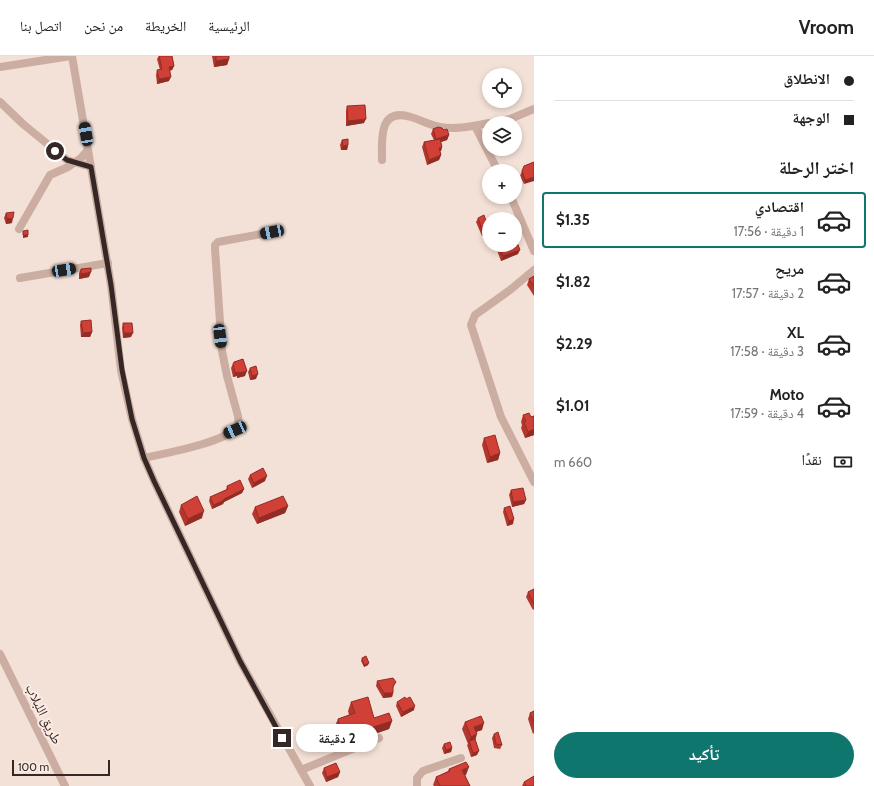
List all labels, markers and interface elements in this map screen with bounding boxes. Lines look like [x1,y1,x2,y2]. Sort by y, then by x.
text: Vroom [799,16,854,39]
text: اتصل بنا [20,17,62,35]
text: من نحن [84,17,123,35]
text: الخريطة [145,17,186,35]
text: الرئيسية [208,17,250,35]
map controls [482,68,522,252]
button: locate [482,68,522,108]
text: الانطلاق [784,70,830,88]
text: الوجهة [792,109,830,127]
button: layers [482,116,522,156]
car [78,121,94,147]
route start [46,142,64,160]
text: اختر الرحلة [779,157,854,179]
button: + [482,164,522,204]
text: اقتصادي [755,198,804,216]
icon: car [816,202,852,238]
text: $1.35 [556,211,590,229]
button: − [482,212,522,252]
text: 1 دقيقة · 17:56 [734,223,804,239]
car [259,224,285,240]
text: مريح [775,260,804,278]
car [51,262,77,278]
icon: car [816,264,852,300]
text: $1.82 [556,273,591,291]
text: 2 دقيقة · 17:57 [732,285,804,301]
car [213,323,227,349]
text: XL [787,324,804,342]
icon: car [816,326,852,362]
text: $2.29 [556,335,592,353]
text: 3 دقيقة · 17:58 [730,343,804,359]
text: Moto [770,386,804,404]
icon: car [816,388,852,424]
text: $1.01 [556,397,590,415]
text: 4 دقيقة · 17:59 [730,405,804,421]
car [222,420,248,440]
text: نقدًا [801,451,822,469]
icon: cash [832,451,854,473]
text: 660 m [554,454,592,470]
street label: طريق اللبلاب [21,681,66,748]
callout: 2 دقيقة [296,724,378,752]
route end [273,729,291,747]
text: 2 دقيقة [318,730,356,746]
button: تأكيد [554,732,854,778]
scale bar [12,758,110,777]
text: 100 m [18,760,49,774]

